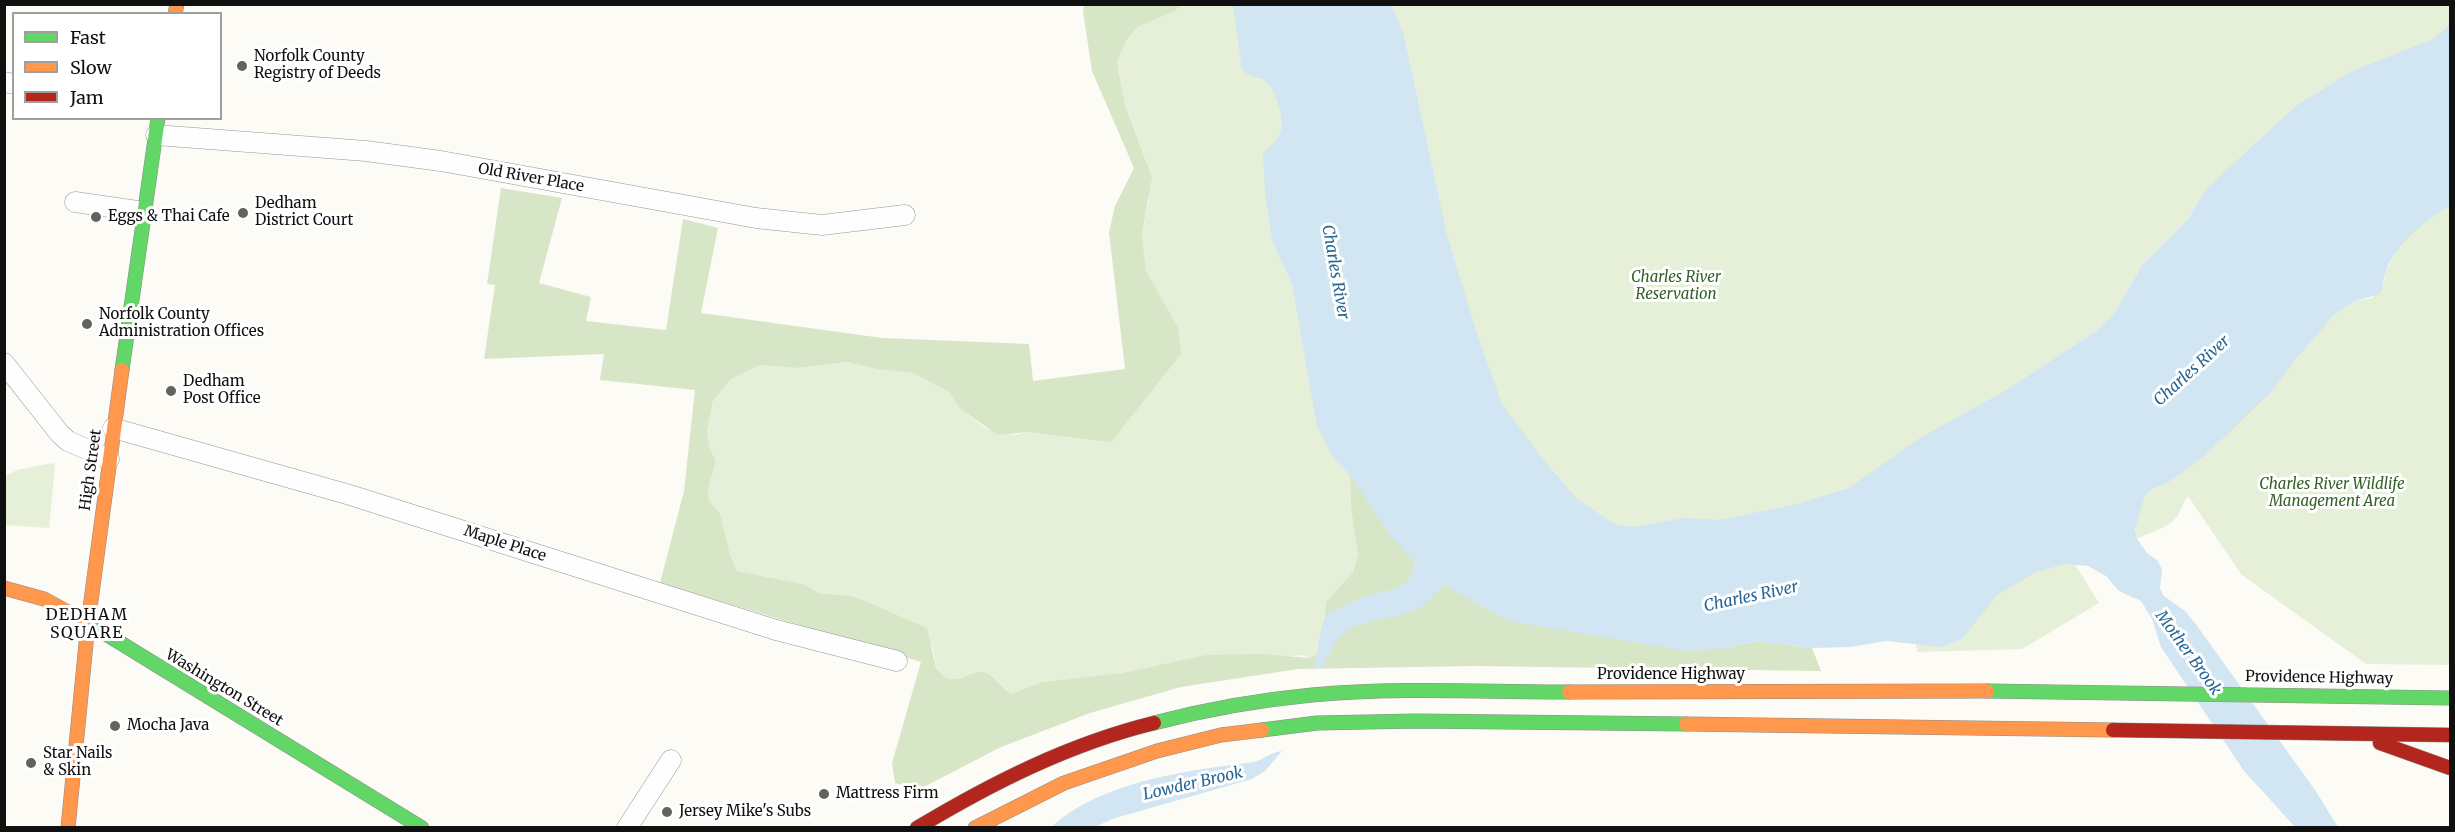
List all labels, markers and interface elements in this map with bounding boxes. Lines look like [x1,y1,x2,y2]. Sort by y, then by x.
legend [12,12,222,120]
text: Fast [70,26,106,49]
place label: Norfolk County Registry of Deeds [254,48,381,83]
text: Slow [70,56,112,79]
marker: Norfolk County Registry of Deeds [235,59,249,73]
text: Jam [70,86,104,109]
street label: Old River Place [477,160,585,196]
place label: Dedham District Court [255,195,353,230]
marker: Dedham District Court [236,206,250,220]
place label: Eggs & Thai Cafe [108,208,230,226]
marker: Eggs & Thai Cafe [89,210,103,224]
water label: Charles River [1317,223,1353,321]
park label: Charles River Reservation [1631,269,1721,304]
place label: Norfolk County Administration Offices [99,306,264,341]
marker: Norfolk County Administration Offices [80,317,94,331]
water label: Charles River [2150,332,2234,410]
place label: Dedham Post Office [183,373,261,408]
marker: Dedham Post Office [164,384,178,398]
street label: High Street [76,428,106,512]
park label: Charles River Wildlife Management Area [2259,476,2405,511]
street label: Maple Place [462,522,548,566]
water label: Charles River [1702,578,1800,616]
district label: DEDHAM SQUARE [45,605,129,643]
water label: Mother Brook [2151,607,2225,699]
street label: Washington Street [162,646,286,730]
street label: Providence Highway [1597,666,1745,684]
street label: Providence Highway [2245,668,2393,688]
place label: Mocha Java [127,717,209,735]
marker: Mocha Java [108,719,122,733]
place label: Star Nails & Skin [43,745,112,780]
marker: Star Nails & Skin [24,756,38,770]
water label: Lowder Brook [1141,763,1245,805]
place label: Mattress Firm [836,785,939,803]
marker: Mattress Firm [817,787,831,801]
place label: Jersey Mike's Subs [679,803,811,821]
marker: Jersey Mike's Subs [660,805,674,819]

